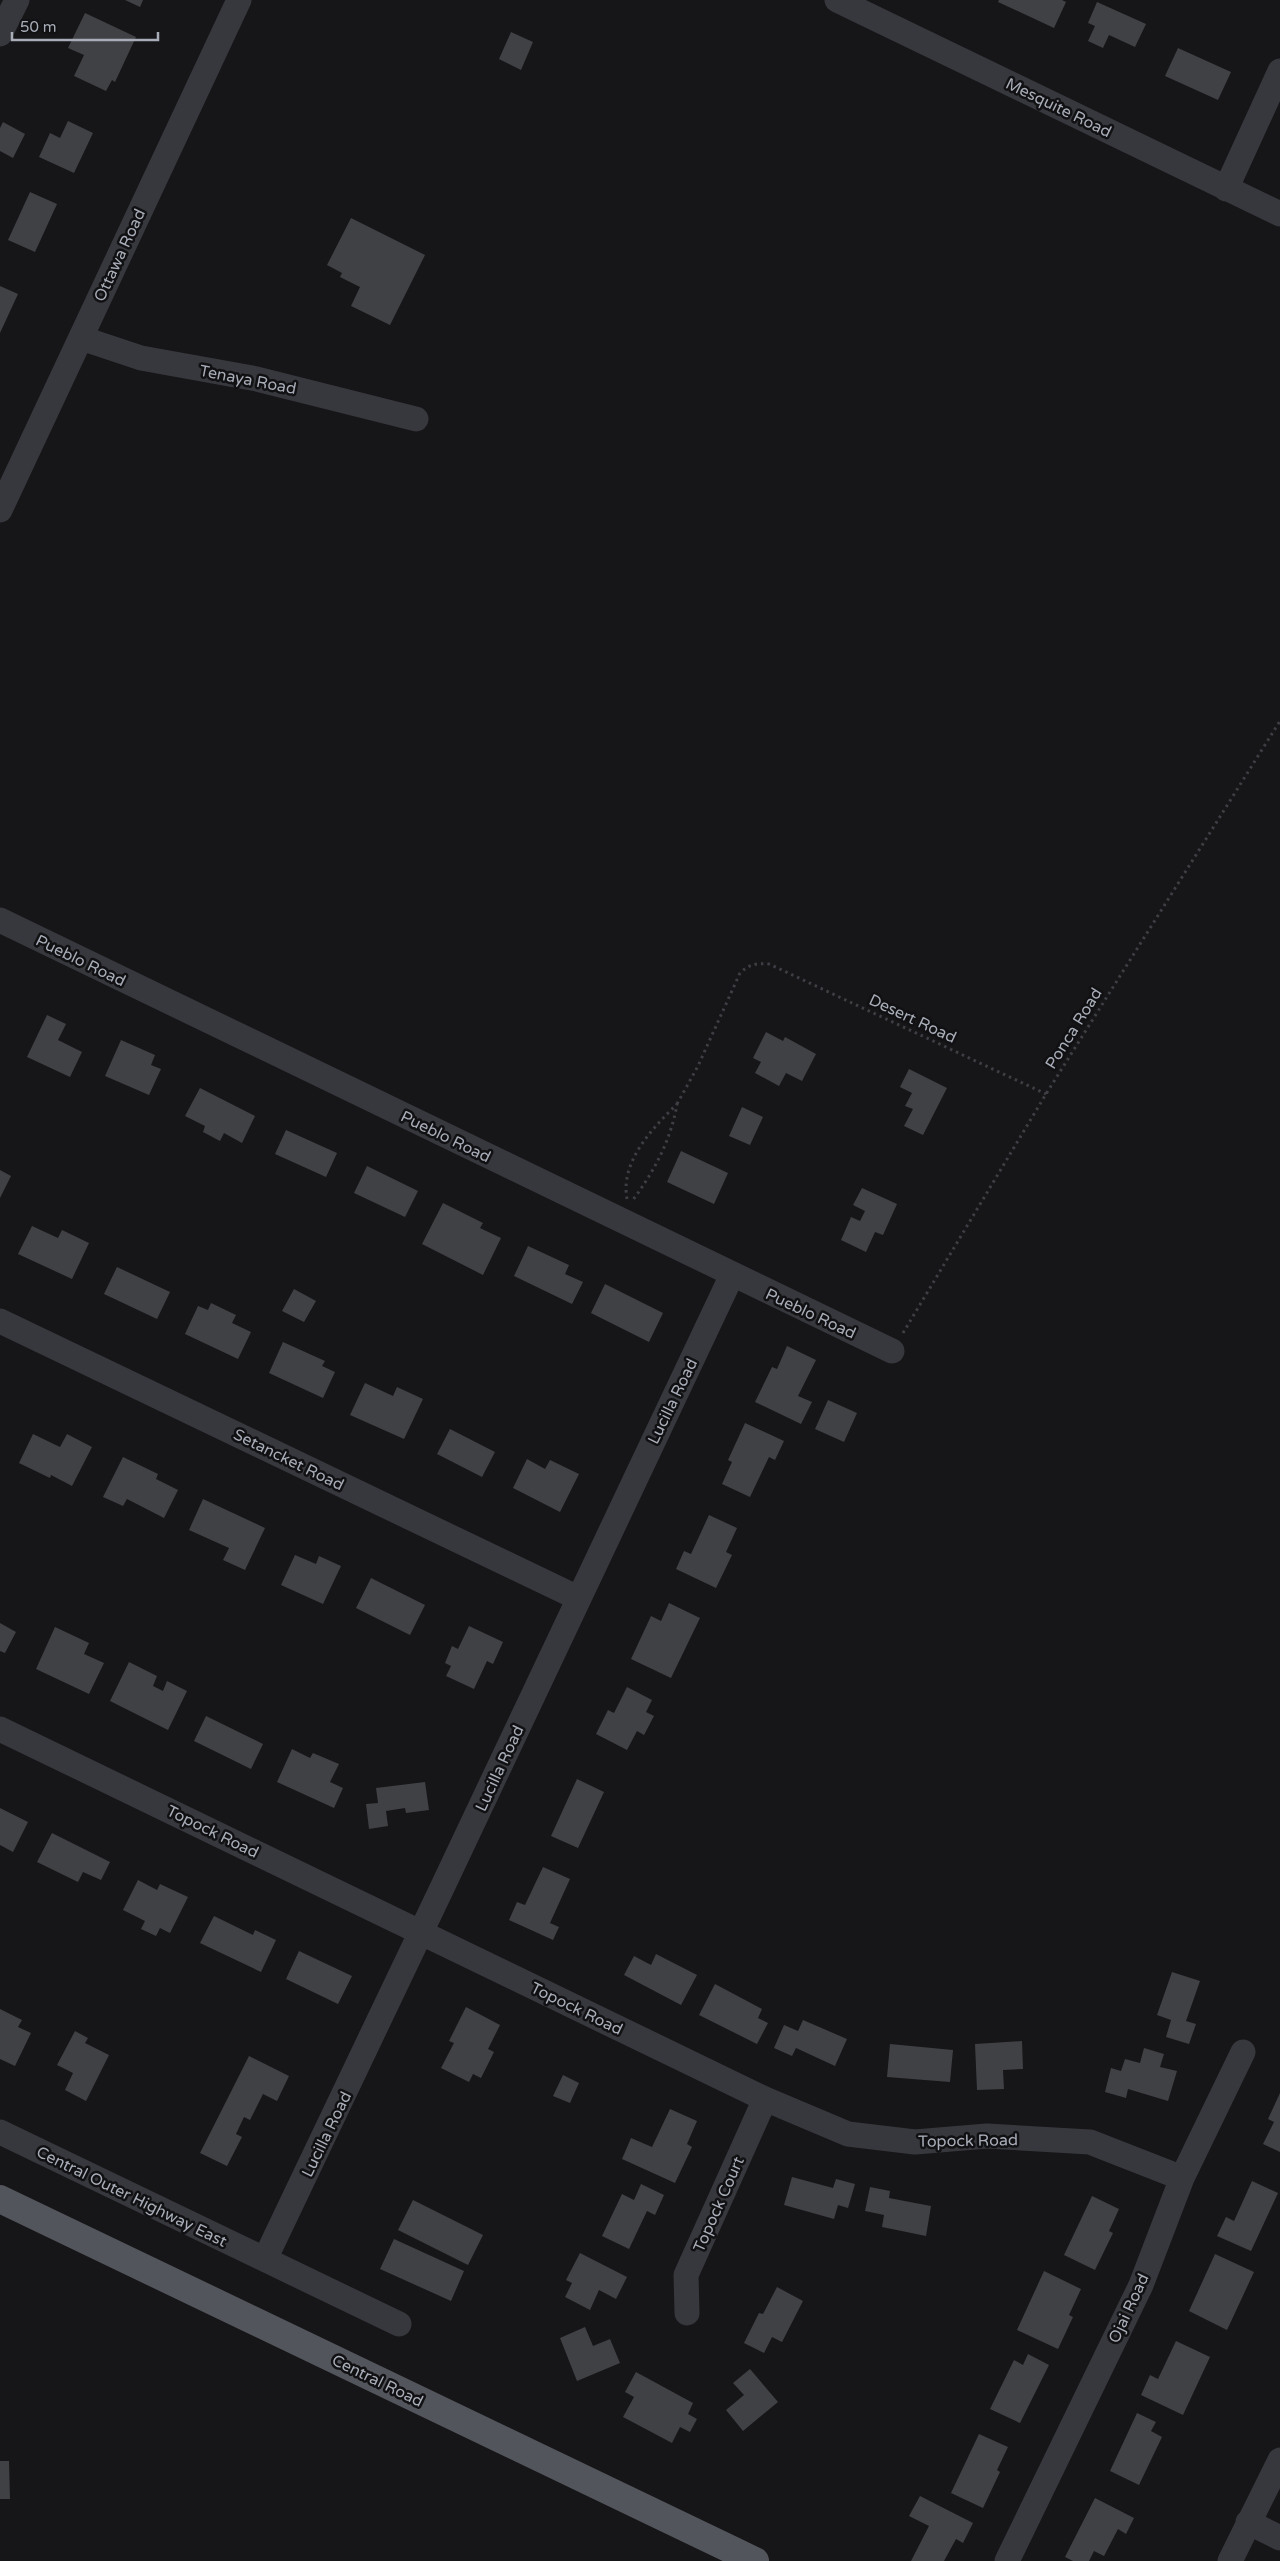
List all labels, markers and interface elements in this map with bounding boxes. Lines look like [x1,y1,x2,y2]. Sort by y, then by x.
scale bar [12,10,159,42]
text: 50 m [20,18,57,36]
street label: Mesquite Road [1002,74,1115,142]
street label: Ottawa Road [90,206,150,305]
street label: Tenaya Road [198,361,298,399]
street label: Pueblo Road [32,931,129,991]
street label: Ponca Road [1041,984,1107,1073]
street label: Desert Road [866,990,959,1048]
street label: Pueblo Road [397,1107,494,1167]
street label: Pueblo Road [762,1284,859,1344]
street label: Lucilla Road [644,1355,702,1448]
street label: Setancket Road [230,1425,347,1495]
street label: Lucilla Road [471,1722,529,1815]
street label: Topock Road [163,1801,262,1863]
street label: Topock Road [527,1978,626,2040]
street label: Lucilla Road [298,2088,356,2181]
street label: Topock Road [918,2130,1018,2152]
street label: Central Outer Highway East [33,2142,230,2252]
street label: Topock Court [689,2154,749,2255]
street label: Ojai Road [1104,2271,1154,2346]
street label: Central Road [329,2350,426,2412]

